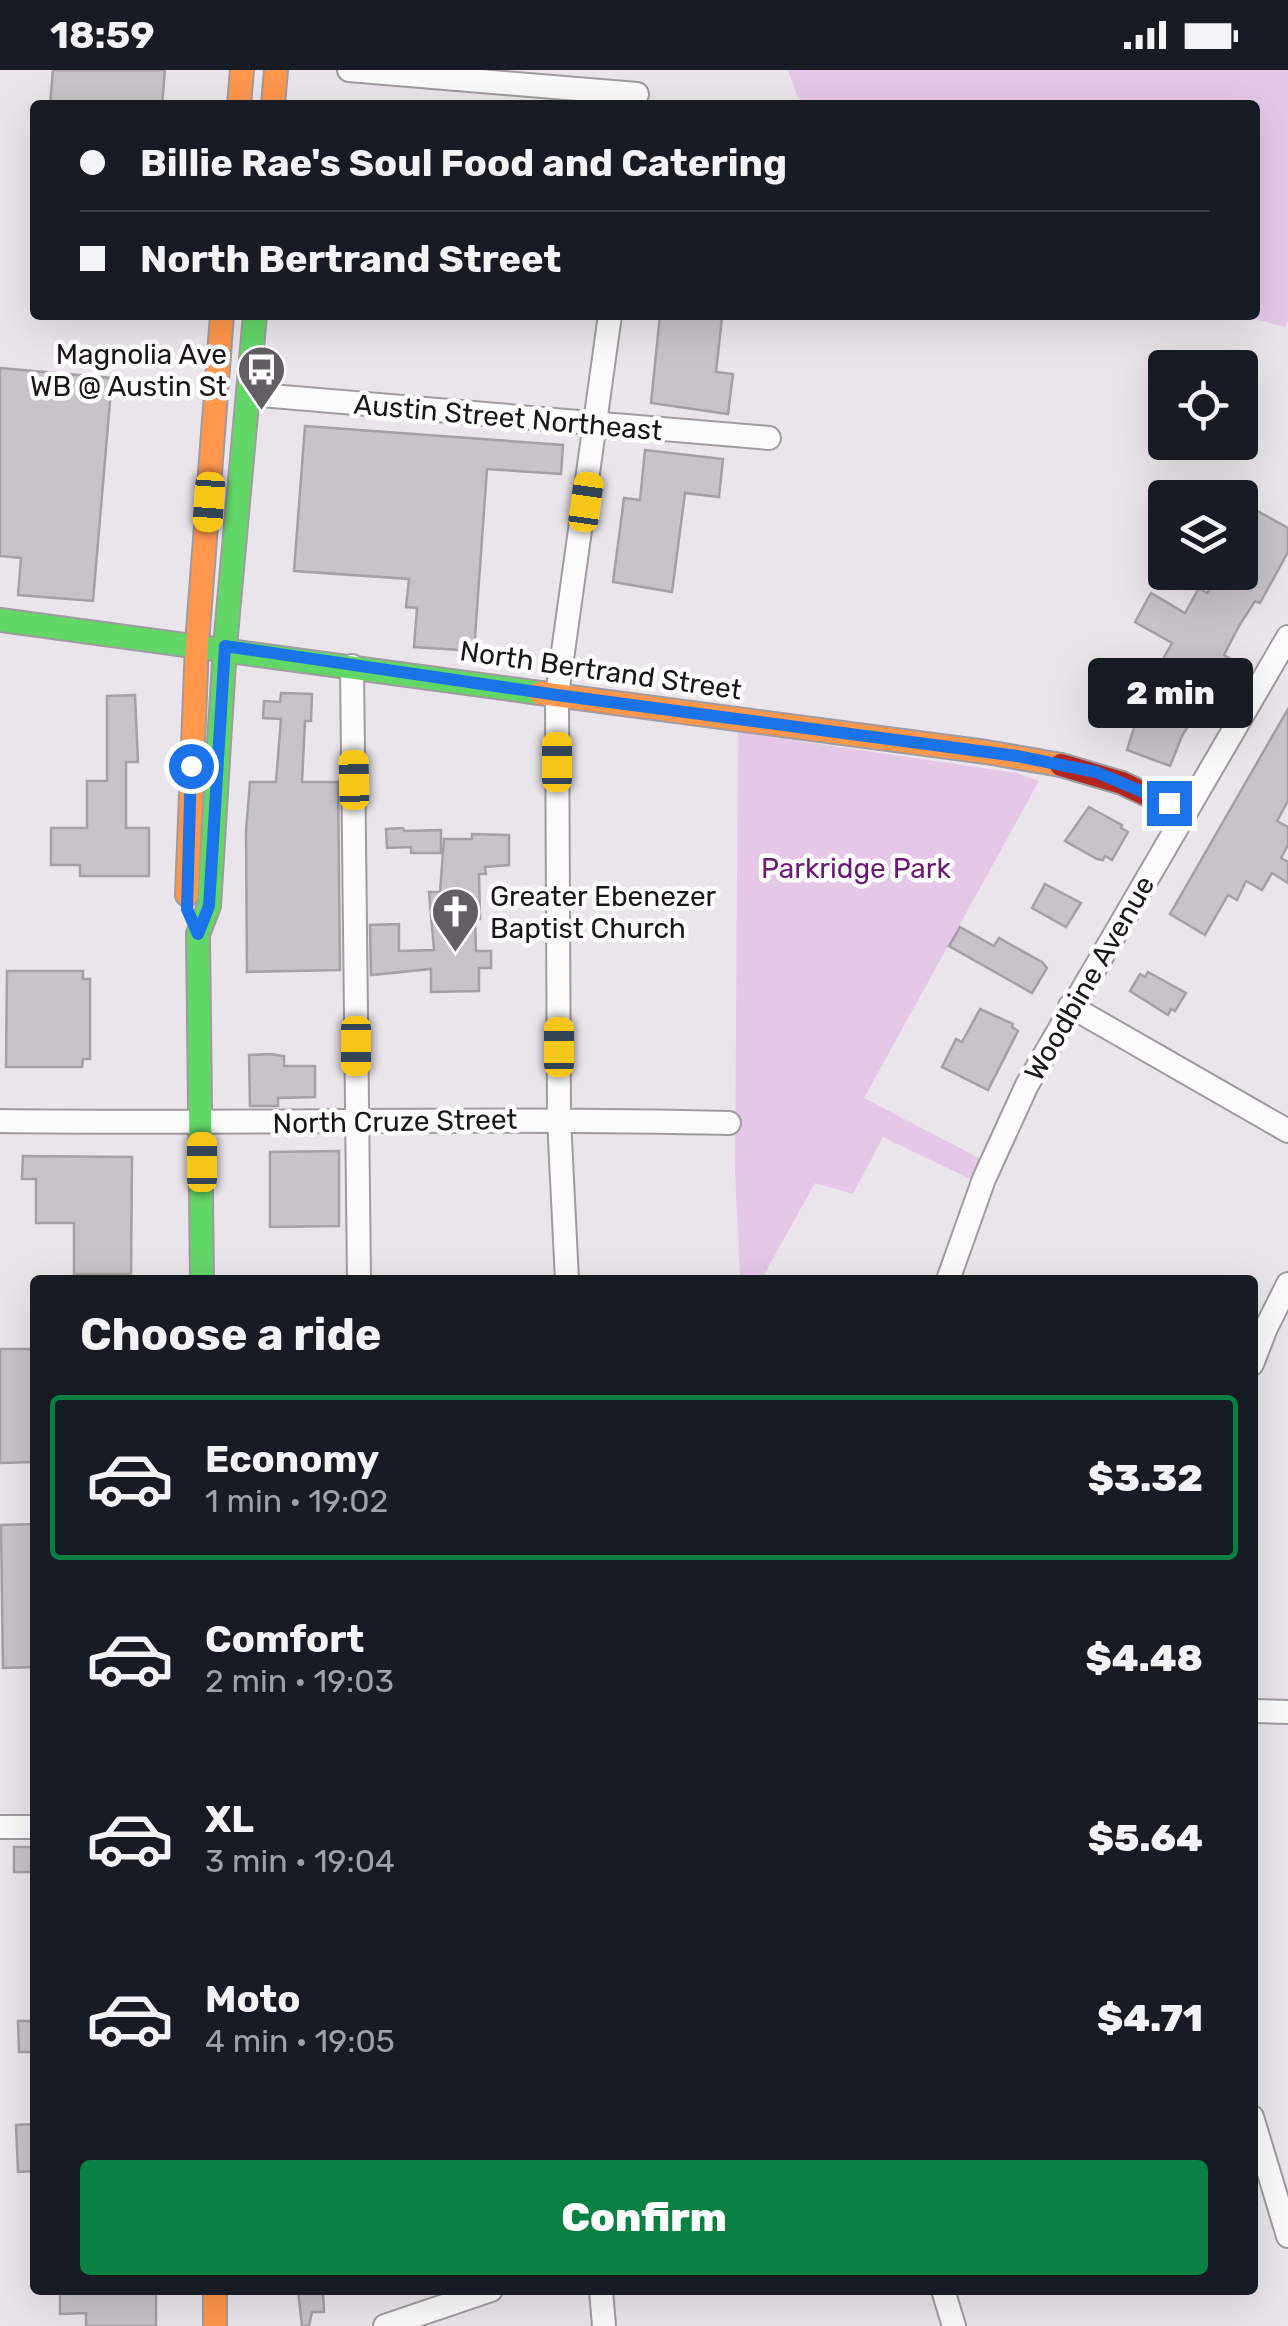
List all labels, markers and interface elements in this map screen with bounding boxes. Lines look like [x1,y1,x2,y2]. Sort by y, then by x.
text: 18:59 [50,12,155,58]
text: Billie Rae's Soul Food and Catering [140,140,787,186]
text: North Bertrand Street [140,236,561,282]
place label: Magnolia Ave WB @ Austin St [30,338,227,403]
bus stop icon: Magnolia Ave WB @ Austin St [236,344,288,412]
map controls [1148,350,1258,590]
button: locate [1148,350,1258,460]
street label: Austin Street Northeast [352,388,664,447]
car [567,470,605,534]
car [192,471,226,533]
button: layers [1148,480,1258,590]
street label: North Bertrand Street [458,634,744,707]
callout: 2 min [1086,658,1252,728]
text: 2 min [1126,674,1215,712]
car [542,732,572,792]
route start [169,744,214,789]
car [338,750,370,810]
route end [1147,781,1192,826]
park label: Parkridge Park [761,852,951,885]
street label: Woodbine Avenue [1017,870,1161,1086]
place label: Greater Ebenezer Baptist Church [490,880,717,945]
church icon: Greater Ebenezer Baptist Church [429,886,481,954]
car [341,1016,371,1076]
car [544,1017,574,1077]
street label: North Cruze Street [272,1103,518,1140]
car [187,1132,217,1192]
text: Choose a ride [80,1308,382,1361]
icon: car [85,1433,175,1523]
text: Economy [205,1436,379,1482]
text: $3.32 [1088,1455,1203,1501]
text: 1 min · 19:02 [205,1482,388,1520]
icon: car [85,1613,175,1703]
text: Comfort [205,1616,364,1662]
text: $4.48 [1086,1635,1203,1681]
text: 2 min · 19:03 [205,1662,394,1700]
icon: car [85,1793,175,1883]
text: XL [205,1796,254,1842]
text: $5.64 [1088,1815,1203,1861]
text: 3 min · 19:04 [205,1842,395,1880]
icon: car [85,1973,175,2063]
text: Moto [205,1976,301,2022]
text: $4.71 [1097,1995,1203,2041]
text: 4 min · 19:05 [205,2022,395,2060]
button: Confirm [80,2160,1208,2275]

